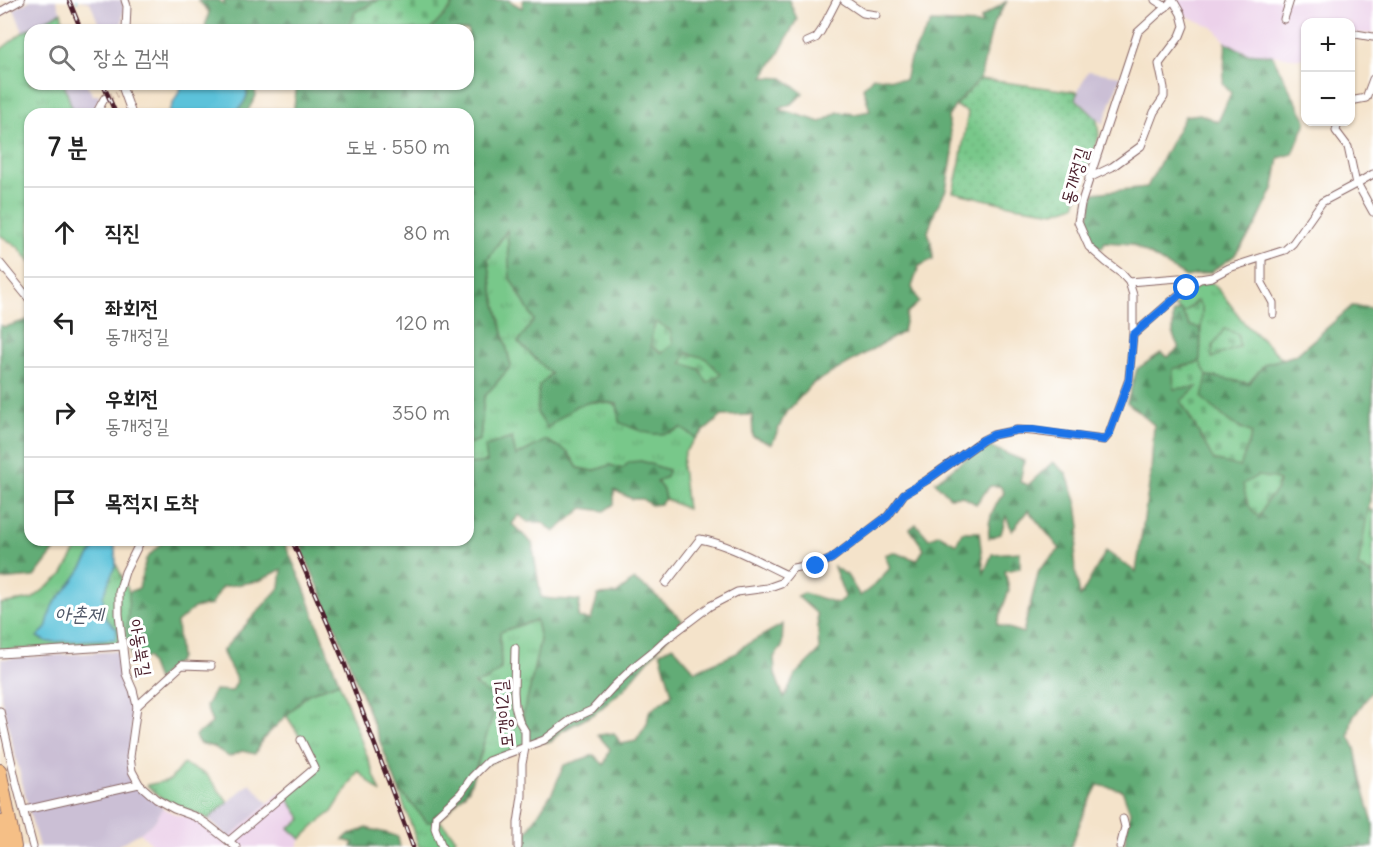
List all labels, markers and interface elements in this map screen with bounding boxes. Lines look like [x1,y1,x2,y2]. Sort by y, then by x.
map controls [1301,18,1355,126]
button: + [1301,18,1355,72]
search box [24,24,474,90]
icon: search [45,41,78,74]
text: 장소 검색 [93,43,169,71]
button: − [1301,72,1355,126]
text: 7 분 [48,130,88,163]
text: 도보 · 550 m [345,134,450,159]
street label: 동개정길 [1055,144,1094,207]
icon: ahead [48,216,81,249]
text: 직진 [105,218,140,246]
text: 80 m [403,220,450,245]
route start [1173,274,1199,300]
text: 좌회전 [105,294,158,322]
icon: left [48,306,81,339]
text: 120 m [396,310,450,335]
text: 동개정길 [105,323,169,348]
text: 우회전 [105,384,158,412]
icon: right [48,396,81,429]
text: 350 m [392,400,450,425]
text: 동개정길 [105,413,169,438]
icon: arrive [48,486,81,519]
text: 목적지 도착 [105,488,199,516]
route end [802,552,828,578]
water label: 아촌제 [55,601,106,626]
street label: 아동북길 [124,617,157,679]
street label: 모갱이2길 [488,679,518,749]

